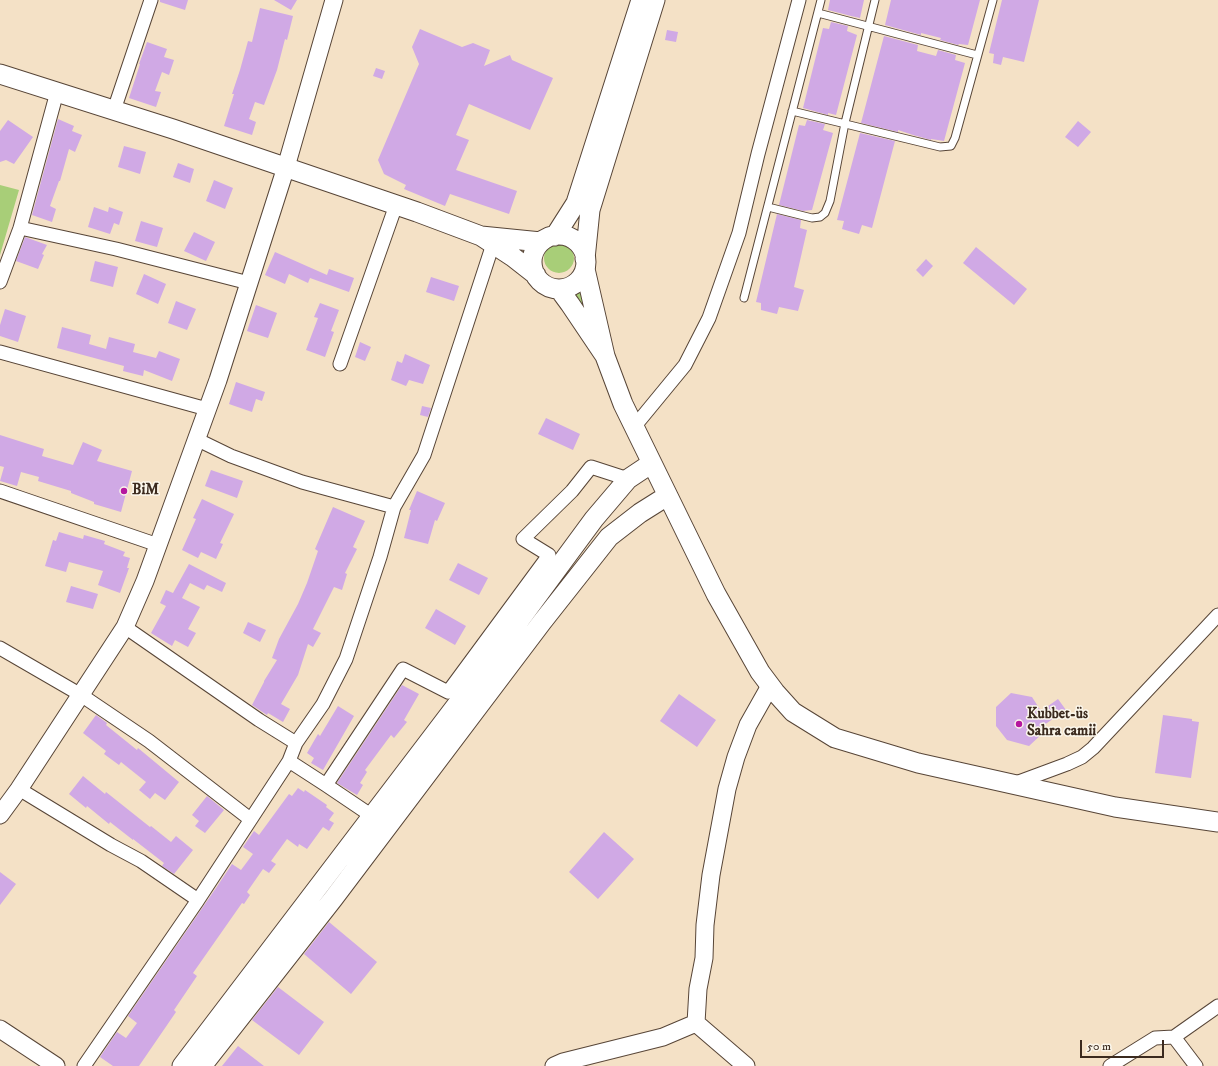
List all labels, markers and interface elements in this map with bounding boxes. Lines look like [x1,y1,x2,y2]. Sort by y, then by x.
place label: BiM [132,482,159,500]
marker: BiM [119,486,129,496]
place label: Kubbet-üs Sahra camii [1027,706,1096,741]
marker: Kubbet-üs Sahra camii [1014,719,1024,729]
scale bar [1082,1032,1166,1058]
text: 50 m [1087,1039,1111,1054]

